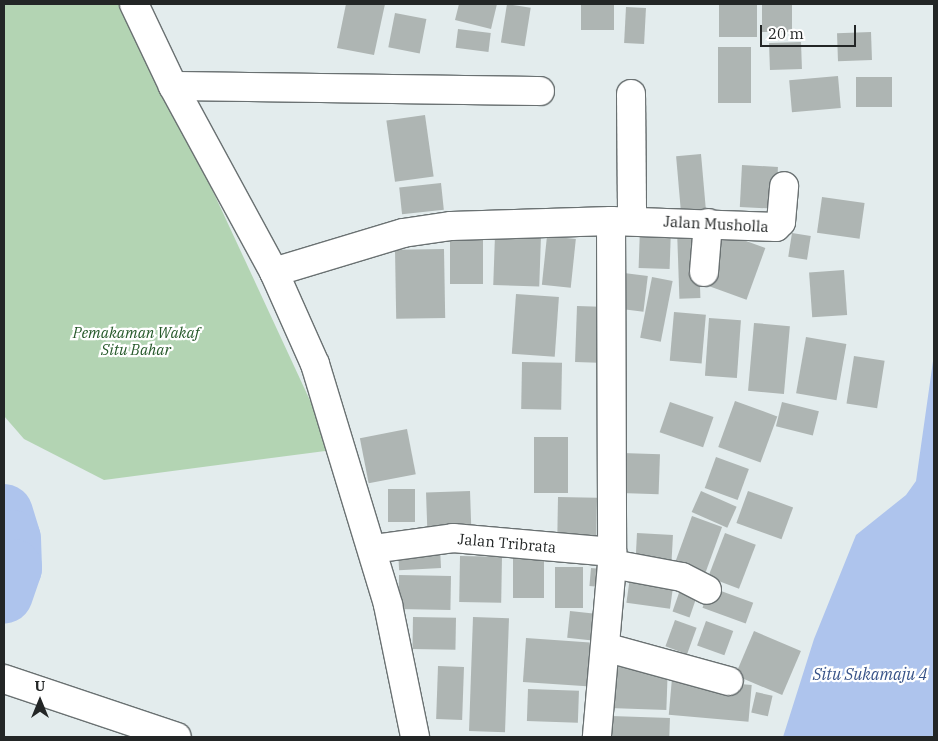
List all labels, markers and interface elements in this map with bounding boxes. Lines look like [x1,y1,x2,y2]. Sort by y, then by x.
scale bar [763,15,859,47]
text: 20 m [768,24,804,43]
street label: Jalan Musholla [663,212,769,236]
park label: Pemakaman Wakaf Situ Bahar [73,323,199,358]
street label: Jalan Tribrata [457,530,557,556]
water label: Situ Sukamaju 4 [813,664,927,684]
north arrow [15,676,65,726]
text: U [35,677,45,695]

